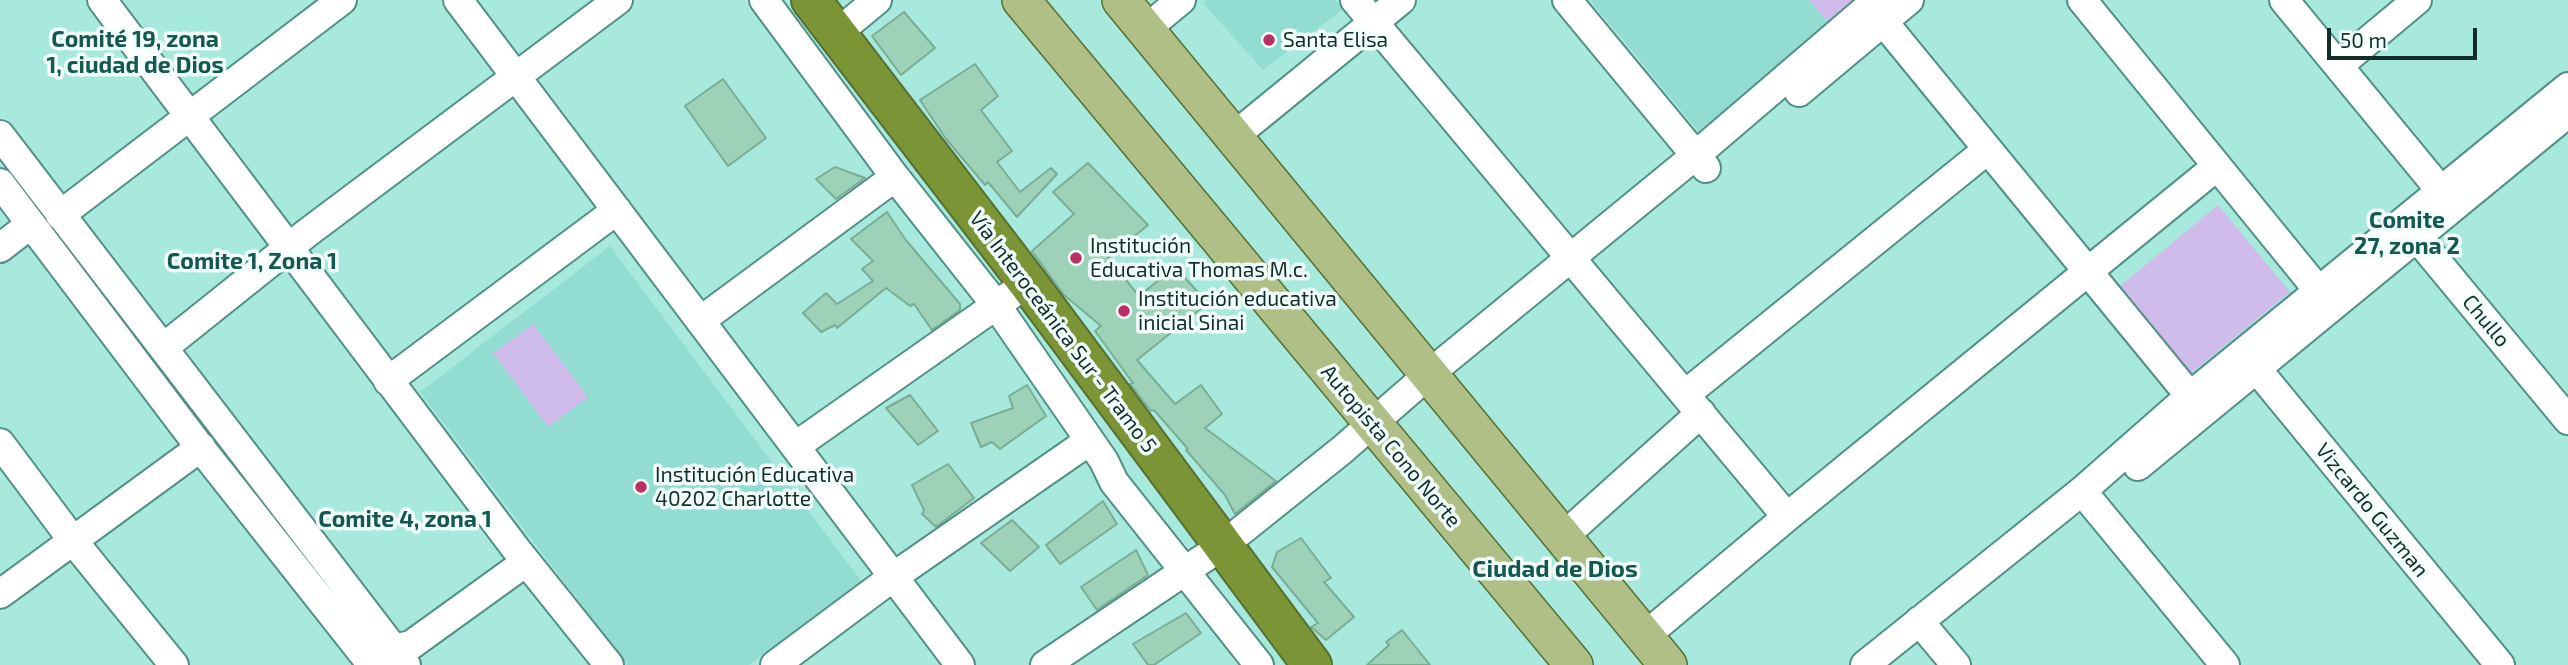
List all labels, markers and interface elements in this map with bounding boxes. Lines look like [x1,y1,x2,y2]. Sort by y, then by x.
scale bar [2330,14,2480,58]
district label: Comité 19, zona 1, ciudad de Dios [46,25,224,79]
place label: Santa Elisa [1283,27,1388,53]
text: 50 m [2340,27,2387,52]
marker: Santa Elisa [1261,32,1277,48]
street label: Vía Interoceánica Sur - Tramo 5 [964,206,1162,458]
district label: Comite 27, zona 2 [2354,206,2460,260]
place label: Institución Educativa Thomas M.c. [1090,233,1308,283]
district label: Comite 1, Zona 1 [167,247,337,275]
marker: Institución Educativa Thomas M.c. [1068,250,1084,266]
place label: Institución educativa inicial Sinai [1138,286,1337,336]
street label: Chullo [2457,290,2515,352]
marker: Institución educativa inicial Sinai [1116,303,1132,319]
street label: Autopista Cono Norte [1316,360,1466,532]
street label: Vizcardo Guzman [2310,438,2434,582]
place label: Institución Educativa 40202 Charlotte [655,462,854,512]
marker: Institución Educativa 40202 Charlotte [633,479,649,495]
district label: Comite 4, zona 1 [318,505,492,533]
district label: Ciudad de Dios [1472,555,1638,583]

